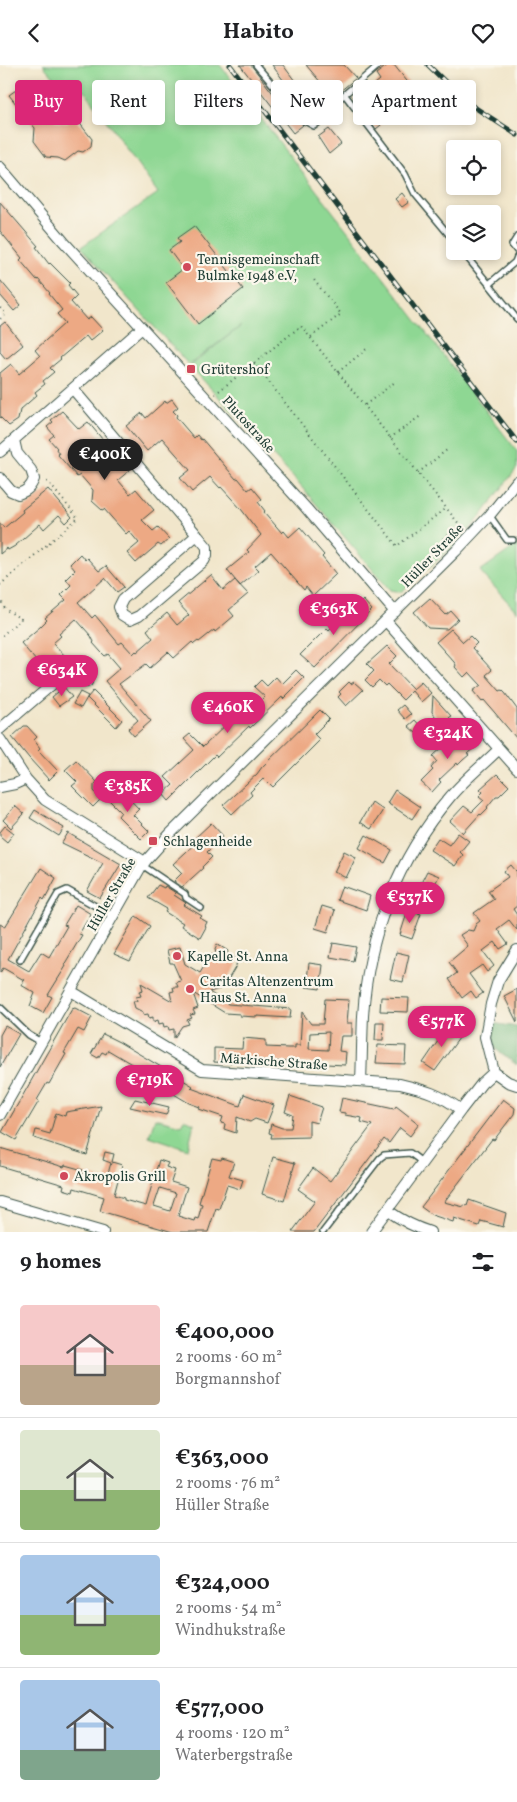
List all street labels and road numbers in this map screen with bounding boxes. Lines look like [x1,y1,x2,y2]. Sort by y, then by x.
street label: Plutostraße [217,392,279,458]
street label: Hüller Straße [398,519,469,592]
street label: Hüller Straße [83,854,141,935]
street label: Märkische Straße [219,1049,329,1076]

